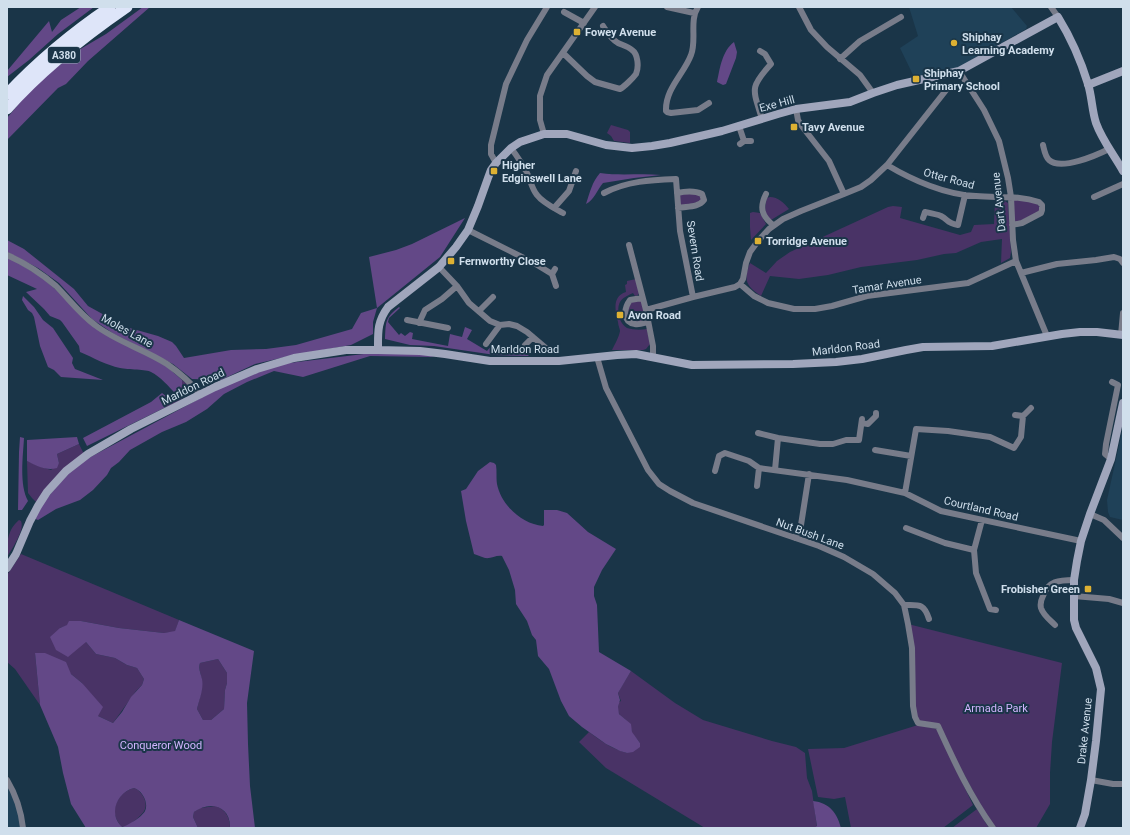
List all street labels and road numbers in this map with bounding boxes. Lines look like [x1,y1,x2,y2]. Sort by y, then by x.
road number: A380 [48,47,80,63]
street label: Exe Hill [758,93,796,115]
street label: Otter Road [922,166,976,192]
street label: Dart Avenue [989,172,1009,232]
street label: Severn Road [684,220,706,282]
street label: Tamar Avenue [851,273,923,297]
street label: Moles Lane [99,312,155,350]
street label: Marldon Road [811,337,881,359]
street label: Marldon Road [491,343,559,356]
street label: Marldon Road [159,366,227,408]
street label: Courtland Road [943,494,1019,524]
street label: Nut Bush Lane [774,516,846,552]
street label: Drake Avenue [1075,697,1095,765]

